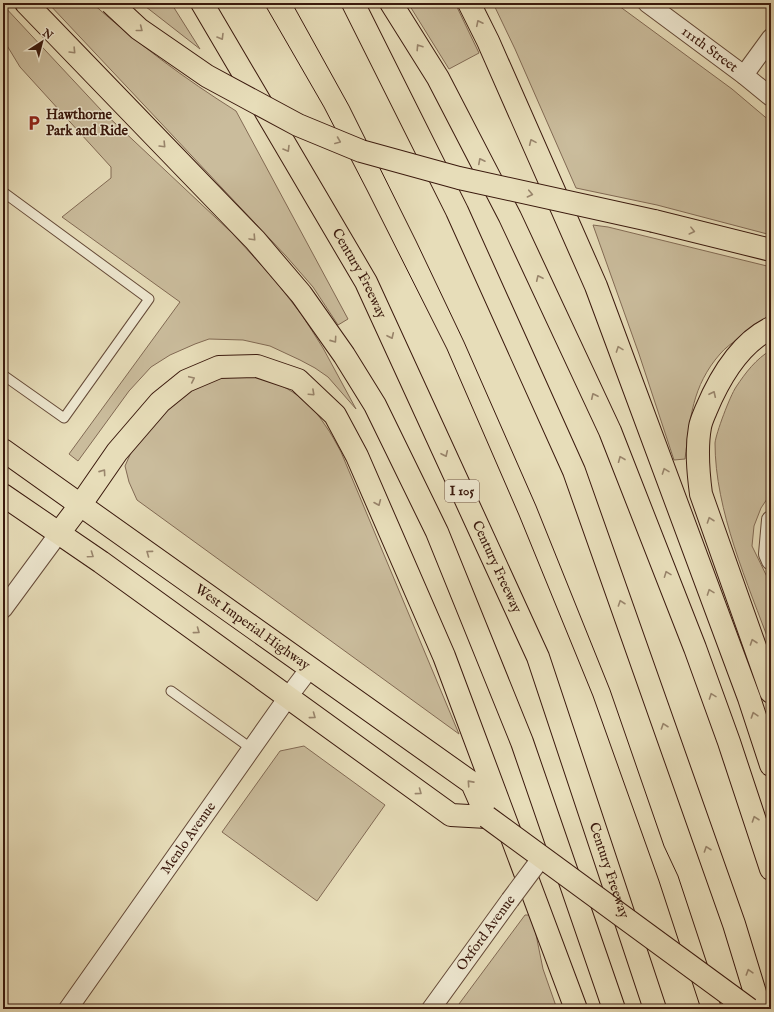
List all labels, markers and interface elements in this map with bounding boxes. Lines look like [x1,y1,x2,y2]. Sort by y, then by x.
one-way arrow [476,20,484,27]
north arrow [22,22,62,62]
street label: 111th Street [678,23,742,76]
one-way arrow [135,24,143,31]
text: N [39,26,56,43]
one-way arrow [217,33,224,40]
one-way arrow [416,44,424,51]
one-way arrow [68,46,76,54]
place label: Hawthorne Park and Ride [46,106,128,140]
parking icon: Hawthorne Park and Ride [25,114,43,132]
one-way arrow [334,137,341,145]
one-way arrow [529,138,537,145]
one-way arrow [158,140,166,148]
one-way arrow [283,145,290,152]
one-way arrow [479,158,486,165]
one-way arrow [527,189,533,197]
street label: Century Freeway [328,225,391,322]
one-way arrow [689,226,695,234]
one-way arrow [249,233,256,241]
one-way arrow [536,274,544,282]
one-way arrow [386,331,394,339]
one-way arrow [329,336,336,343]
one-way arrow [616,345,624,352]
one-way arrow [187,376,195,384]
one-way arrow [307,388,314,395]
one-way arrow [708,391,716,399]
one-way arrow [590,392,598,399]
one-way arrow [440,449,448,457]
one-way arrow [618,456,626,463]
one-way arrow [661,467,669,474]
one-way arrow [98,470,105,477]
road number: I 105 [445,480,479,502]
one-way arrow [373,499,381,506]
one-way arrow [706,516,715,523]
street label: Century Freeway [468,518,526,616]
one-way arrow [87,550,94,558]
one-way arrow [146,550,153,558]
one-way arrow [663,571,671,578]
street label: West Imperial Highway [191,580,314,674]
one-way arrow [706,589,714,596]
one-way arrow [617,600,625,607]
one-way arrow [192,626,199,633]
one-way arrow [750,639,758,646]
one-way arrow [708,692,717,699]
one-way arrow [309,711,316,718]
one-way arrow [751,711,759,718]
one-way arrow [660,723,669,730]
one-way arrow [467,780,474,788]
one-way arrow [414,787,421,794]
street label: Menlo Avenue [157,798,220,878]
one-way arrow [751,815,759,822]
street label: Century Freeway [585,820,633,921]
one-way arrow [704,845,712,852]
street label: Oxford Avenue [452,891,520,974]
one-way arrow [745,968,754,975]

